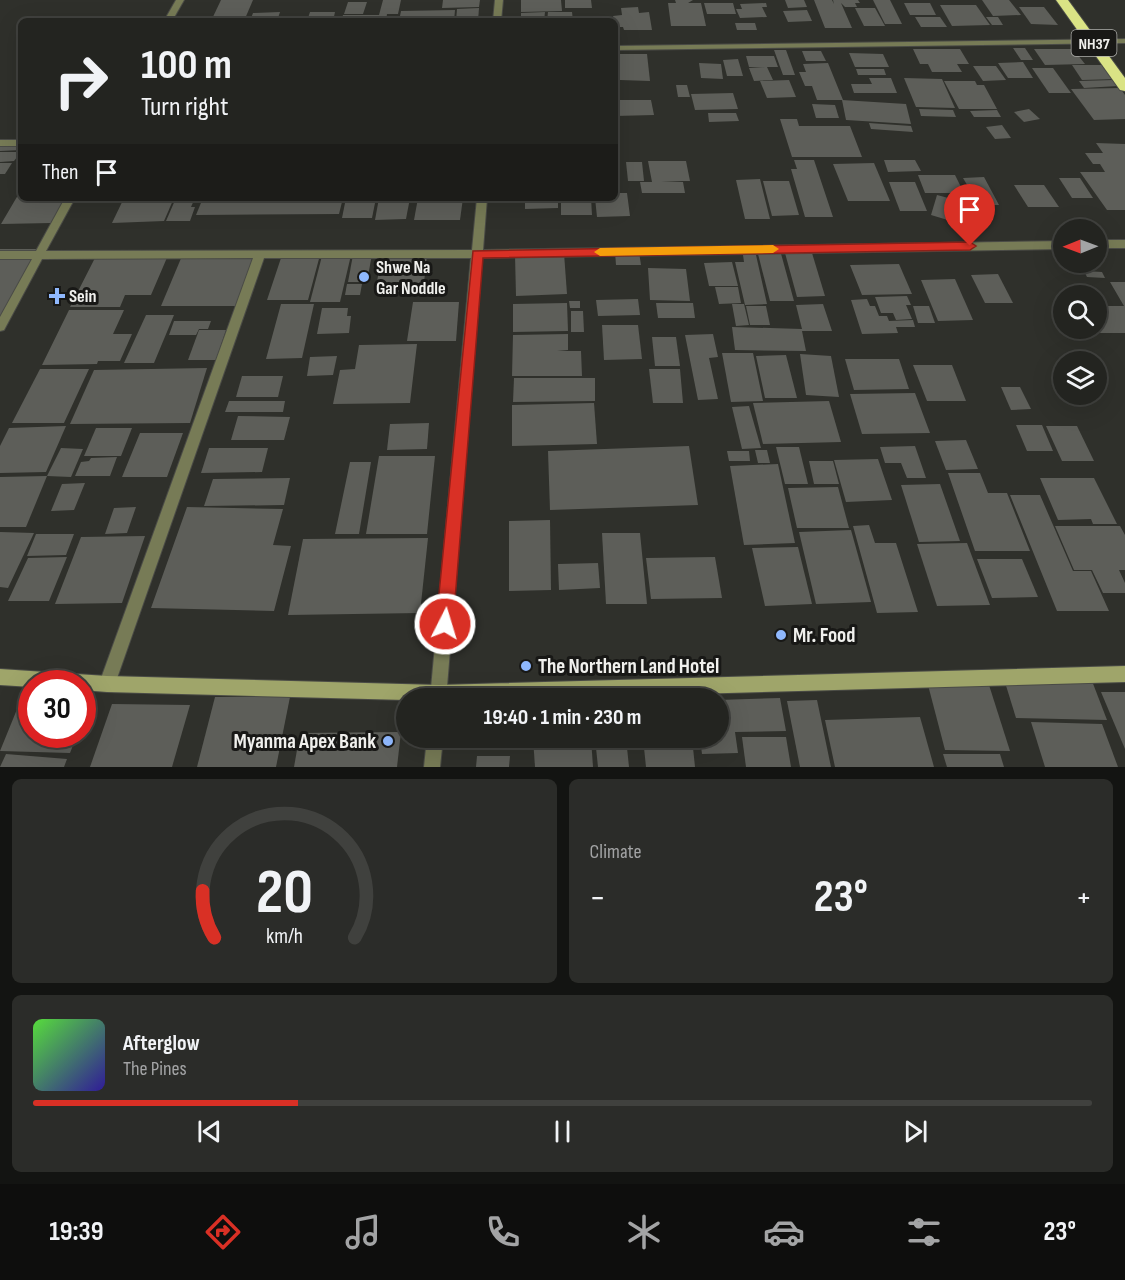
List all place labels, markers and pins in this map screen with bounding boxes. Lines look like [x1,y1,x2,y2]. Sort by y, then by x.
pin [944,184,995,246]
place label: Shwe Na Gar Noddle [376,257,446,299]
marker: Shwe Na Gar Noddle [357,270,371,284]
place label: Sein [69,286,96,307]
marker: Sein [50,289,64,303]
place label: Mr. Food [793,623,855,648]
marker: Mr. Food [774,628,788,642]
place label: The Northern Land Hotel [538,654,719,679]
marker: The Northern Land Hotel [519,659,533,673]
place label: Myanma Apex Bank [234,729,376,754]
marker: Myanma Apex Bank [381,734,395,748]

